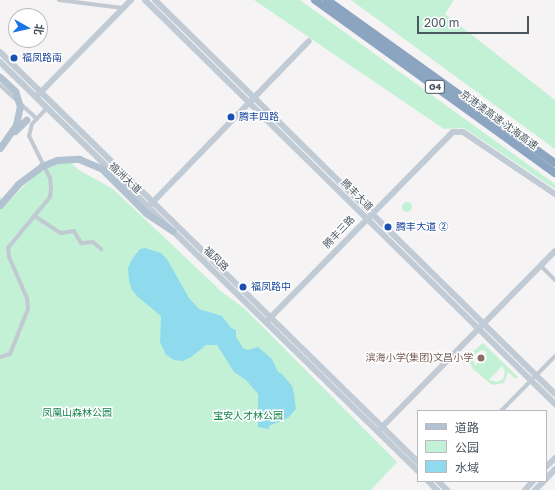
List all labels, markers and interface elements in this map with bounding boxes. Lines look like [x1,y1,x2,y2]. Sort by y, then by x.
north arrow [8,8,48,48]
scale bar [419,8,531,34]
text: 200 m [424,15,459,30]
text: 北 [32,23,47,36]
place label: 福凤路南 [22,52,62,64]
marker: 福凤路南 [9,53,19,63]
road number: G4 [424,80,446,94]
street label: 京港澳高速 沈海高速 [458,88,540,152]
place label: 腾丰四路 [239,111,279,123]
marker: 腾丰四路 [226,112,236,122]
street label: 福洲大道 [106,160,144,196]
street label: 腾丰大道 [339,177,375,213]
street label: 腾丰三路 [321,213,357,251]
place label: 腾丰大道 ② [396,221,448,233]
marker: 腾丰大道 ② [383,222,393,232]
street label: 福凤路 [201,244,231,274]
place label: 福凤路中 [251,281,291,293]
marker: 福凤路中 [238,282,248,292]
place label: 滨海小学(集团)文昌小学 [365,352,473,364]
marker: 滨海小学(集团)文昌小学 [476,353,486,363]
park label: 凤凰山森林公园 [42,407,112,419]
park label: 宝安人才林公园 [213,410,283,422]
legend [417,410,547,482]
text: 道路 [455,420,479,435]
text: 公园 [455,440,479,455]
text: 水域 [455,460,479,475]

